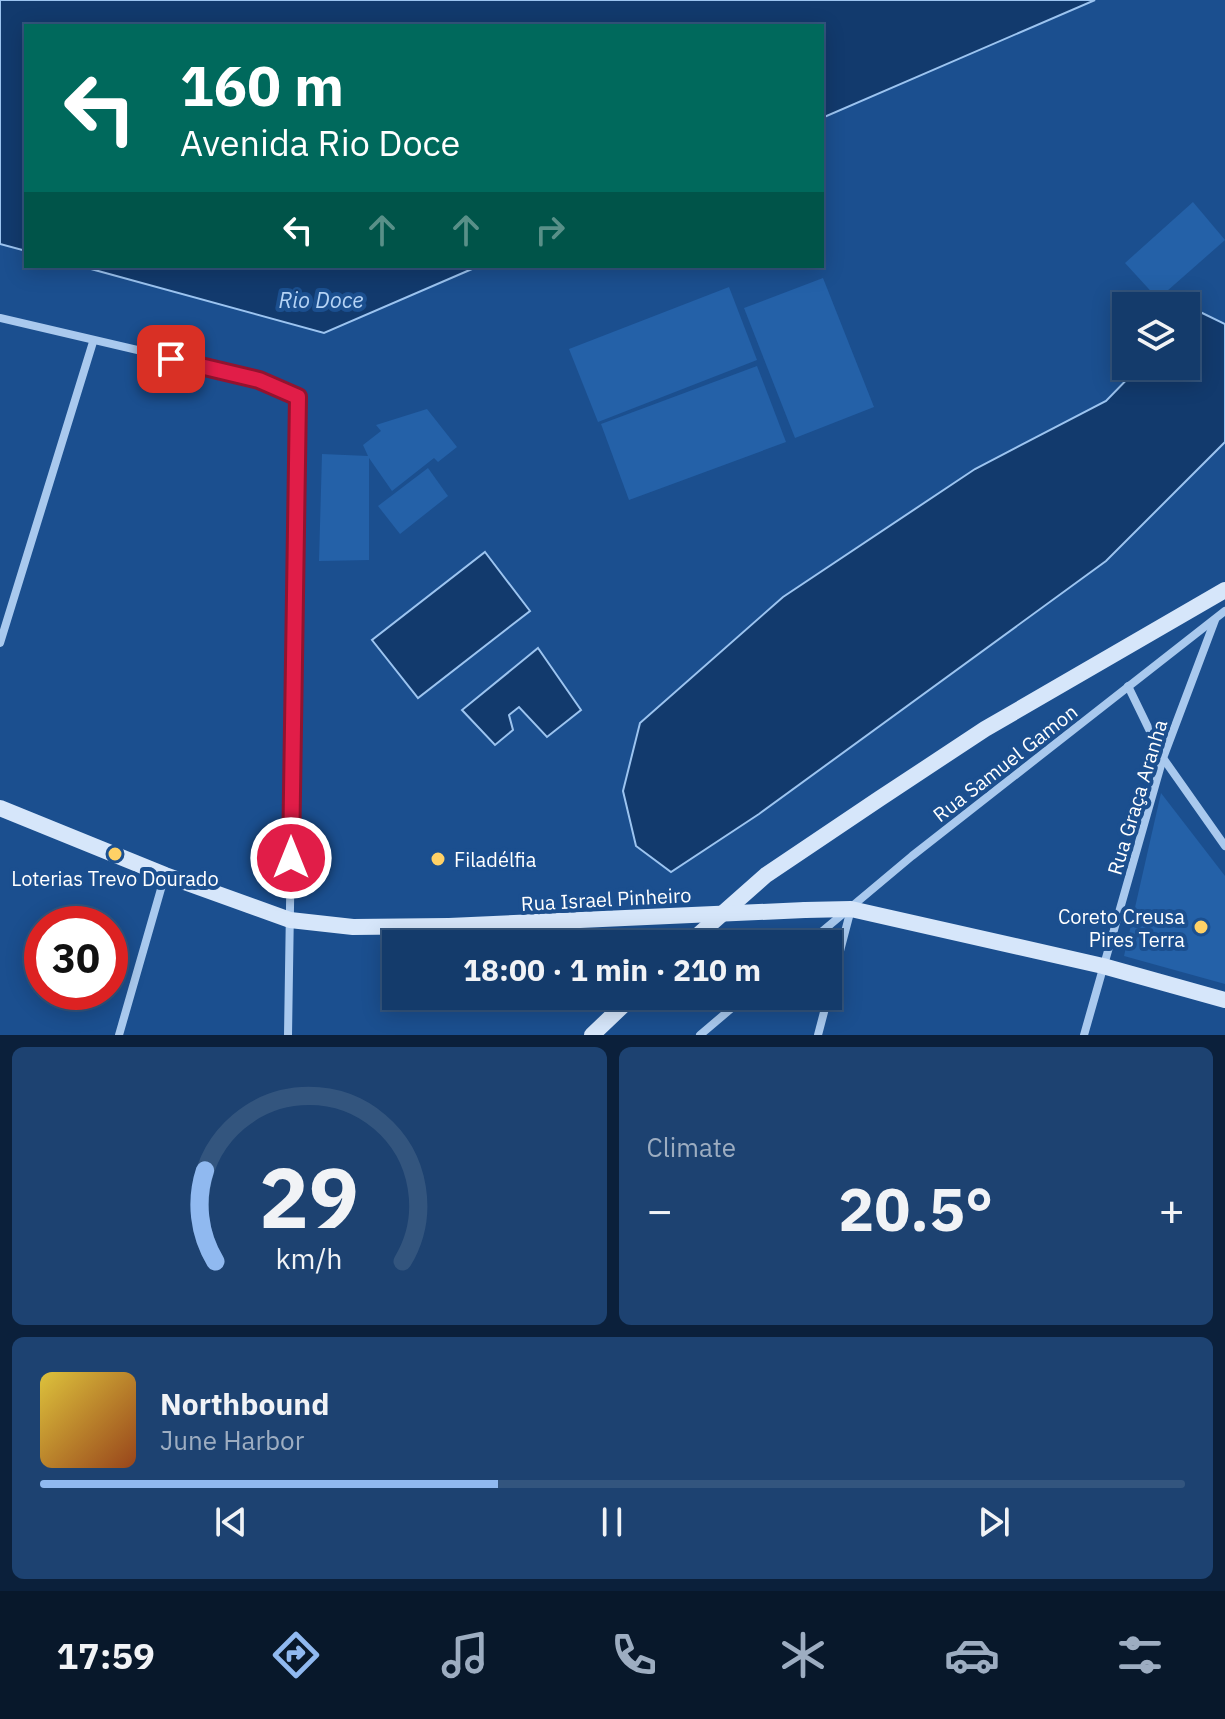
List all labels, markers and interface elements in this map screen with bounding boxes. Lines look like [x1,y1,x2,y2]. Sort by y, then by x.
text: 160 m [180,49,344,121]
icon: left [48,56,152,160]
text: Avenida Rio Doce [180,119,460,166]
icon: left [276,208,320,252]
icon: ahead [360,208,404,252]
icon: ahead [444,208,488,252]
icon: right [528,208,572,252]
water label: Rio Doce [278,285,364,314]
map controls [1112,292,1200,380]
button: layers [1112,292,1200,380]
pin [137,325,205,393]
icon: arrive [149,337,193,381]
street label: Rua Samuel Gamon [927,698,1083,828]
street label: Rua Graça Aranha [1101,716,1174,878]
position arrow [249,816,333,900]
marker: Loterias Trevo Dourado [106,845,124,863]
place label: Filadélfia [454,846,537,873]
marker: Filadélfia [429,850,447,868]
place label: Loterias Trevo Dourado [11,865,219,892]
street label: Rua Israel Pinheiro [520,881,692,917]
place label: Coreto Creusa Pires Terra [1058,903,1185,953]
speed limit sign: 30 [24,906,128,1010]
marker: Coreto Creusa Pires Terra [1192,918,1210,936]
text: 18:00 · 1 min · 210 m [463,950,761,989]
text: Climate [647,1130,736,1164]
text: 29 [259,1143,359,1251]
text: 20.5° [838,1169,993,1248]
text: − [647,1181,673,1238]
text: + [1159,1181,1185,1238]
text: km/h [276,1240,343,1277]
text: Northbound [160,1384,329,1423]
text: June Harbor [160,1423,304,1457]
icon: previous [209,1500,253,1544]
icon: pause [590,1500,634,1544]
icon: next [972,1500,1016,1544]
icon: directions [268,1627,324,1683]
icon: music [437,1627,493,1683]
icon: phone [606,1627,662,1683]
icon: climate [775,1627,831,1683]
icon: car [944,1627,1000,1683]
icon: filters [1112,1627,1168,1683]
text: 17:59 [56,1632,155,1679]

